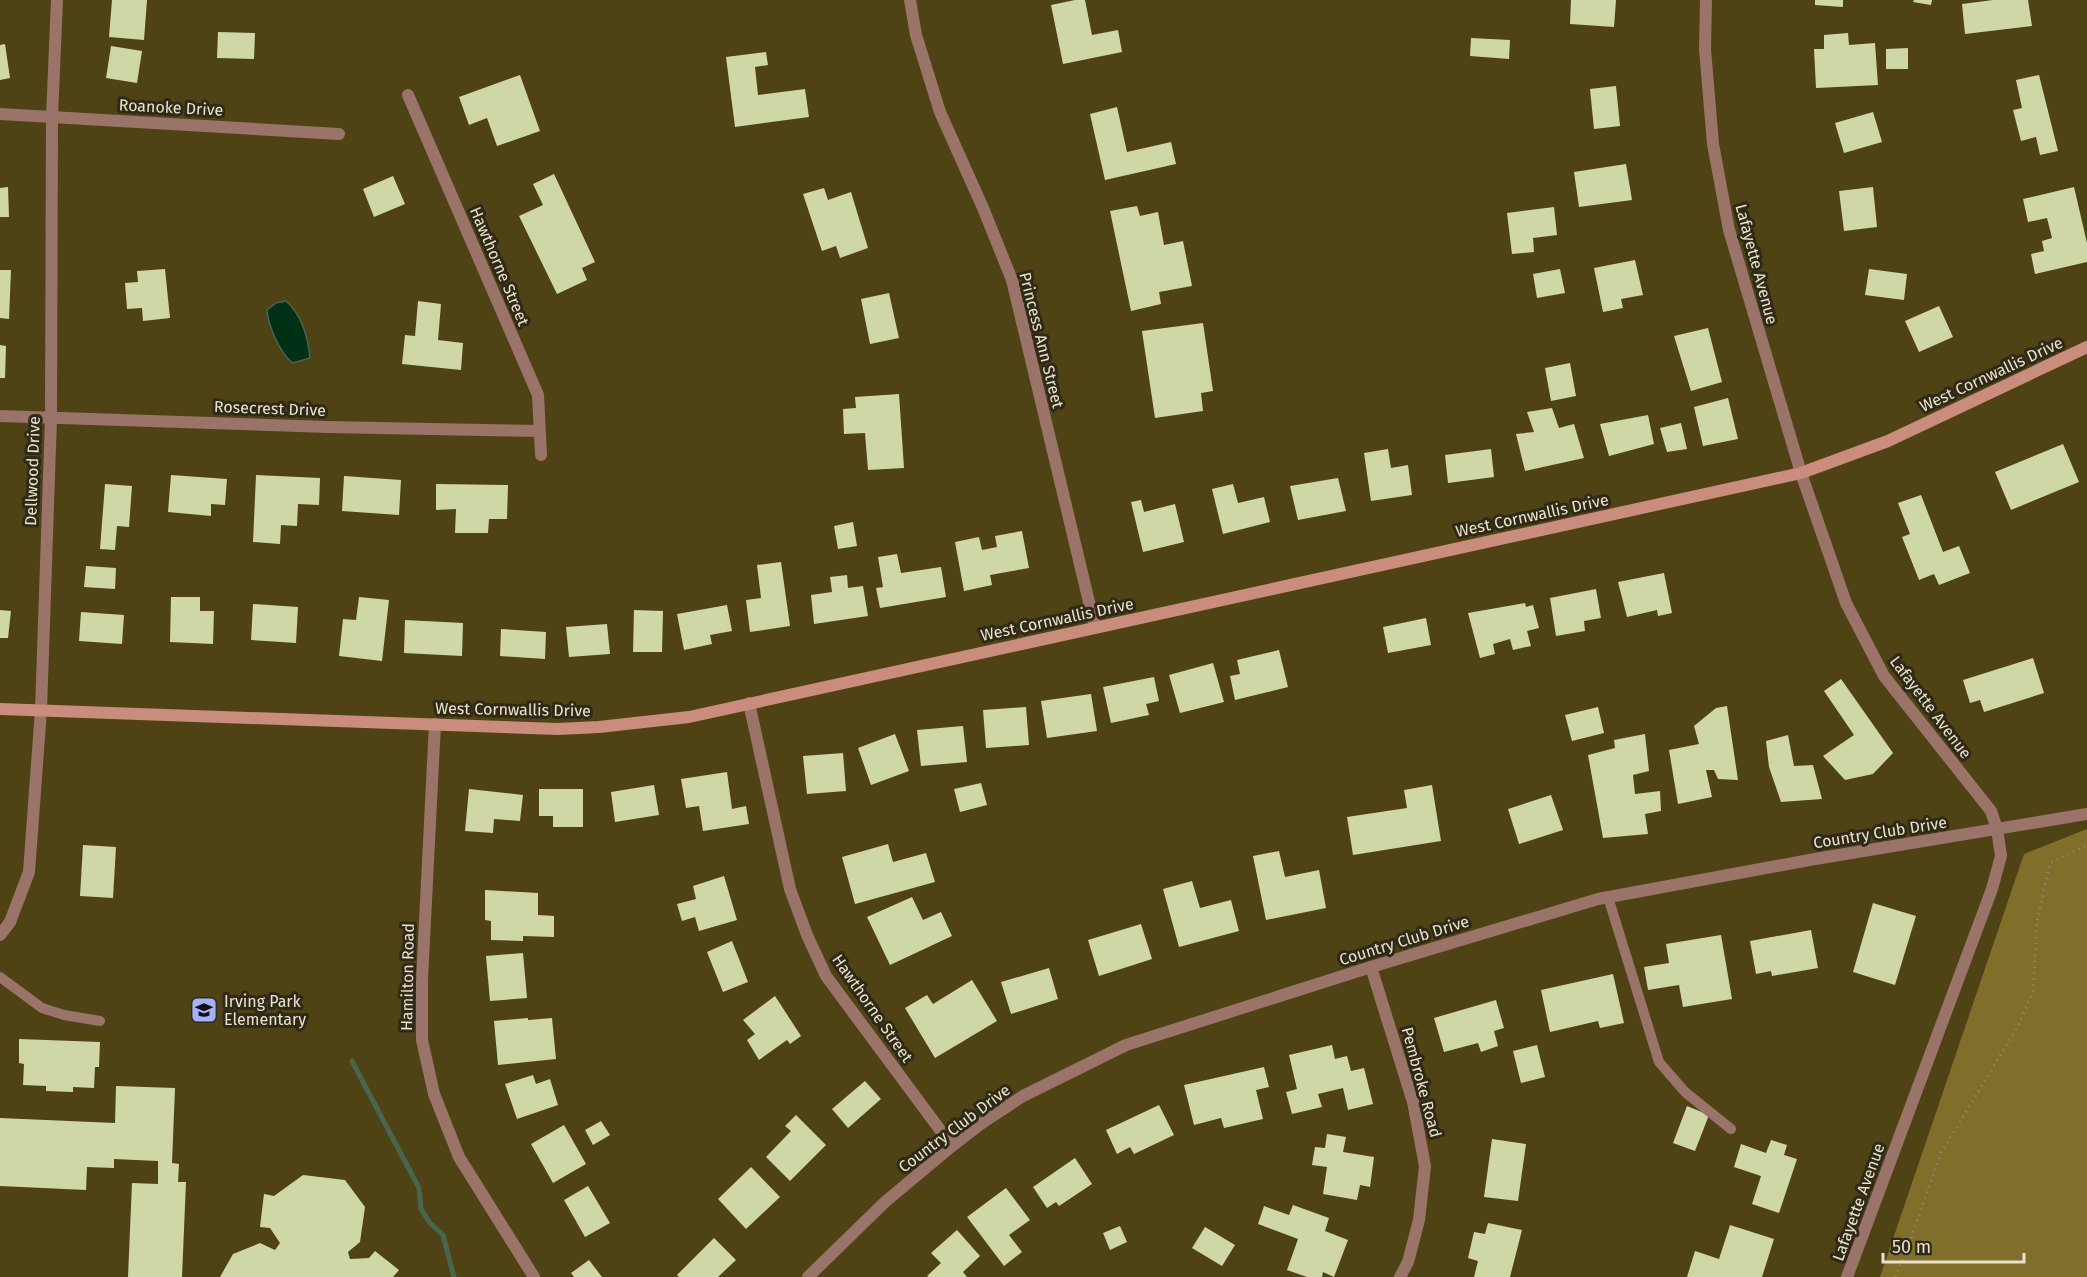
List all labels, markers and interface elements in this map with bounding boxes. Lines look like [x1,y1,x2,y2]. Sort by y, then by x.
street label: Roanoke Drive [118,95,224,120]
street label: Lafayette Avenue [1731,202,1782,326]
street label: Hawthorne Street [466,204,533,329]
street label: Princess Ann Street [1015,270,1068,410]
street label: West Cornwallis Drive [1917,333,2066,416]
street label: Rosecrest Drive [214,397,326,420]
street label: Dellwood Drive [21,416,44,526]
street label: West Cornwallis Drive [1454,490,1610,541]
street label: West Cornwallis Drive [979,594,1135,645]
street label: Lafayette Avenue [1886,652,1975,762]
street label: West Cornwallis Drive [435,699,591,720]
street label: Country Club Drive [1812,813,1948,852]
street label: Country Club Drive [1337,912,1471,969]
street label: Hamilton Road [397,923,418,1031]
street label: Hawthorne Street [828,951,917,1066]
place label: Irving Park Elementary [224,992,306,1029]
school or university icon: Irving Park Elementary [189,995,219,1025]
street label: Pembroke Road [1398,1025,1445,1140]
street label: Country Club Drive [895,1080,1014,1177]
street label: Lafayette Avenue [1828,1141,1889,1264]
scale bar [1883,1226,2024,1264]
text: 50 m [1892,1236,1931,1258]

